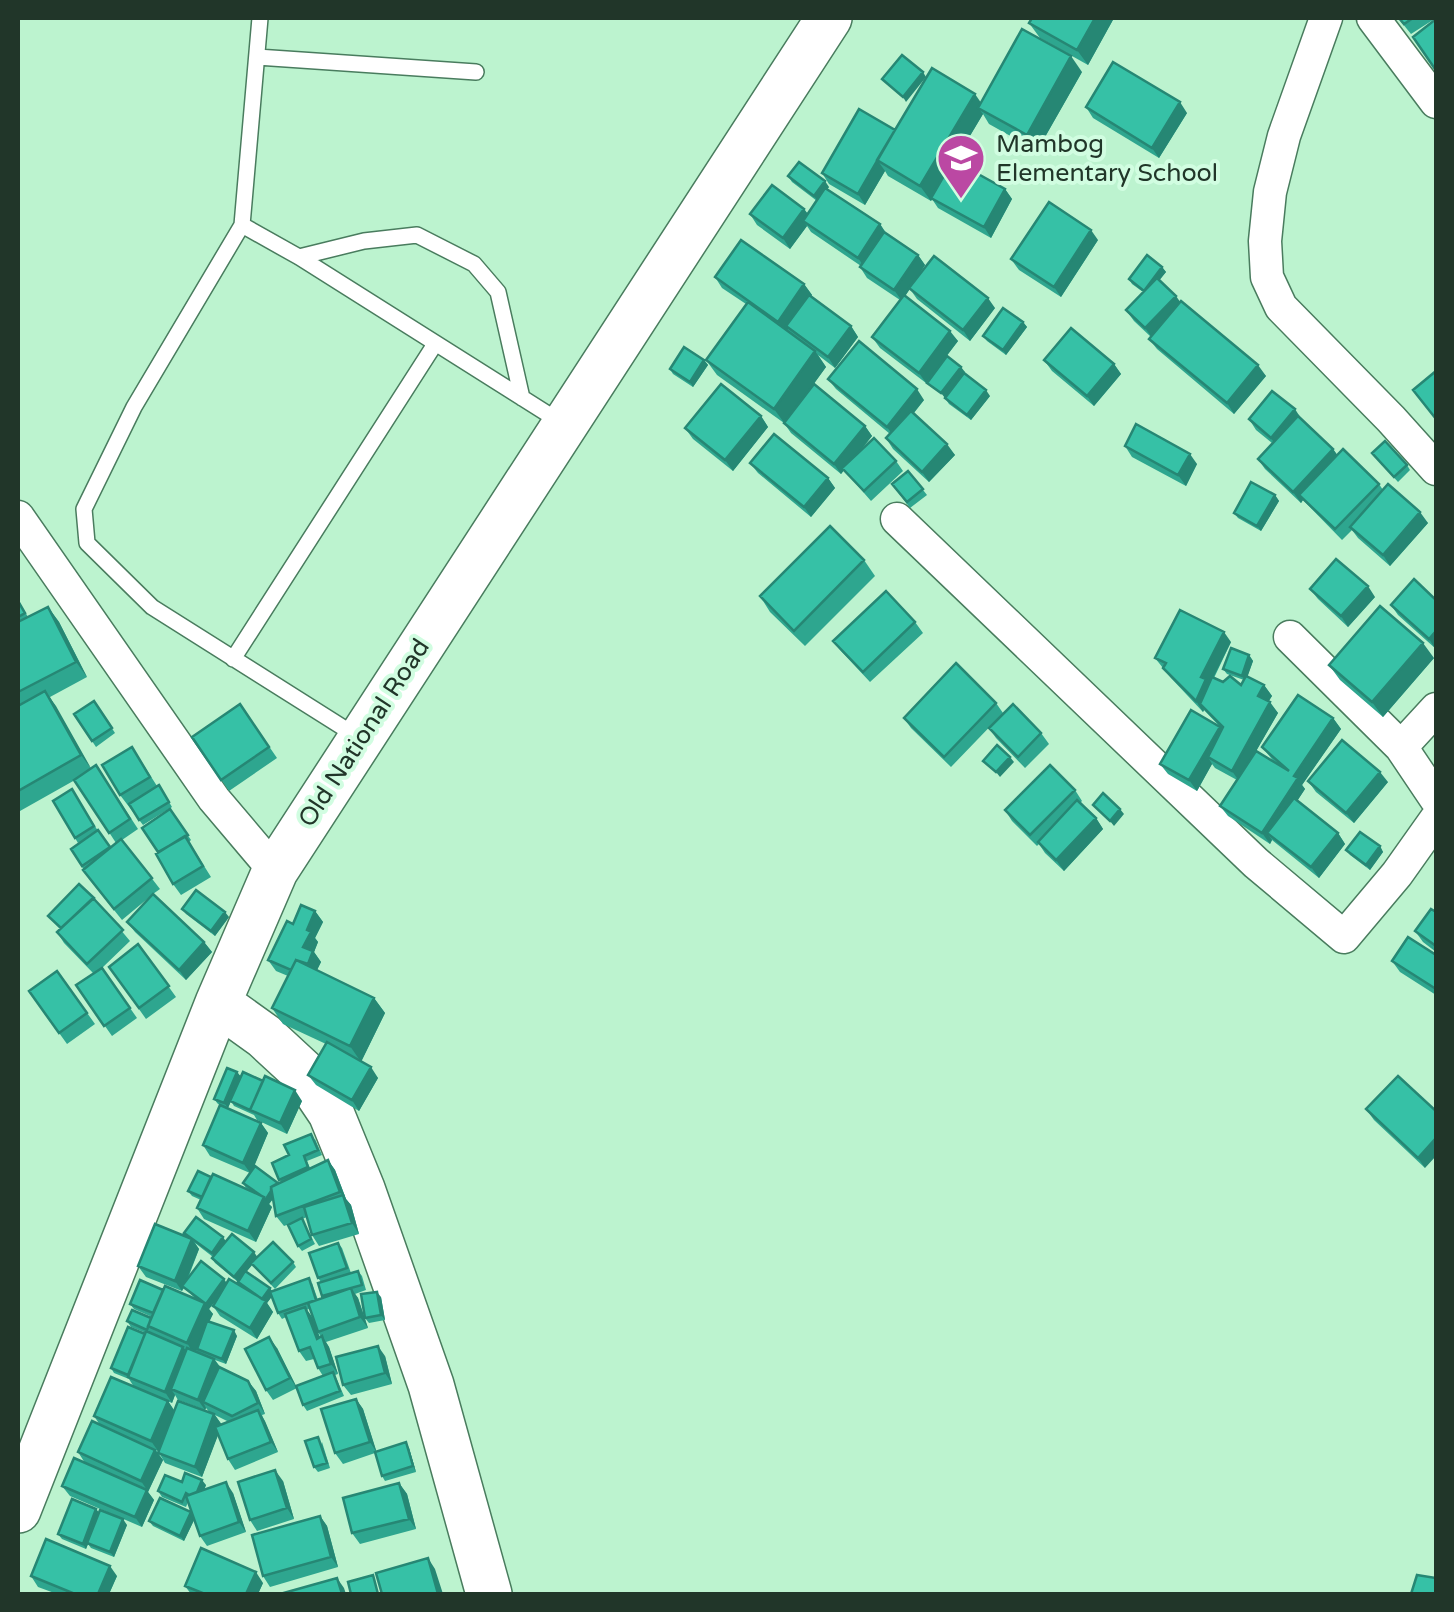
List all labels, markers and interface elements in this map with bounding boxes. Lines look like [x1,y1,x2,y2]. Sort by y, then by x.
place label: Mambog Elementary School [996,129,1218,188]
school or university icon: Mambog Elementary School [935,132,987,200]
street label: Old National Road [292,633,436,833]

